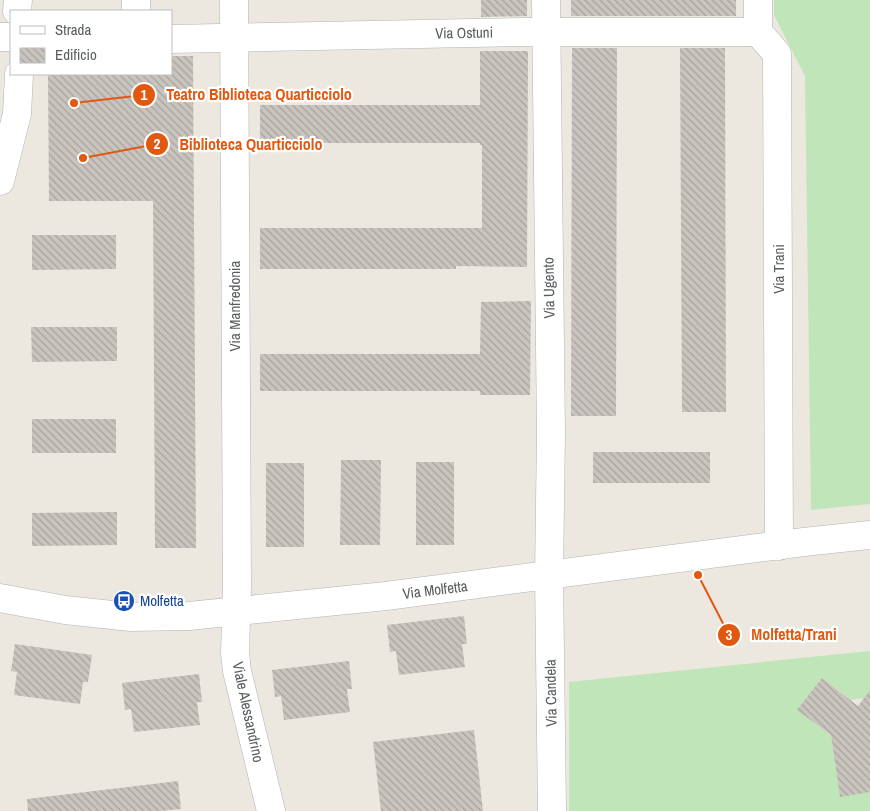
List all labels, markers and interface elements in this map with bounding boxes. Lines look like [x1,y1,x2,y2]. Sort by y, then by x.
legend [10,10,172,75]
text: Strada [55,19,91,40]
street label: Via Ostuni [435,21,493,44]
text: Edificio [55,44,97,65]
callout: Teatro Biblioteca Quarticciolo [131,79,362,110]
text: Teatro Biblioteca Quarticciolo [166,83,352,105]
text: 1 [141,84,148,105]
callout: Biblioteca Quarticciolo [144,128,332,159]
text: 2 [154,133,161,154]
text: Biblioteca Quarticciolo [180,133,322,155]
street label: Via Trani [768,244,789,294]
street label: Via Ugento [537,257,560,319]
street label: Via Manfredonia [224,260,245,351]
street label: Via Molfetta [401,575,469,604]
bus stop icon: Molfetta [112,589,136,613]
place label: Molfetta [140,590,184,611]
callout: Molfetta/Trani [717,619,847,650]
text: Molfetta/Trani [751,623,837,645]
text: 3 [726,624,733,645]
street label: Via Candela [539,659,562,727]
street label: Viale Alessandrino [228,660,269,764]

